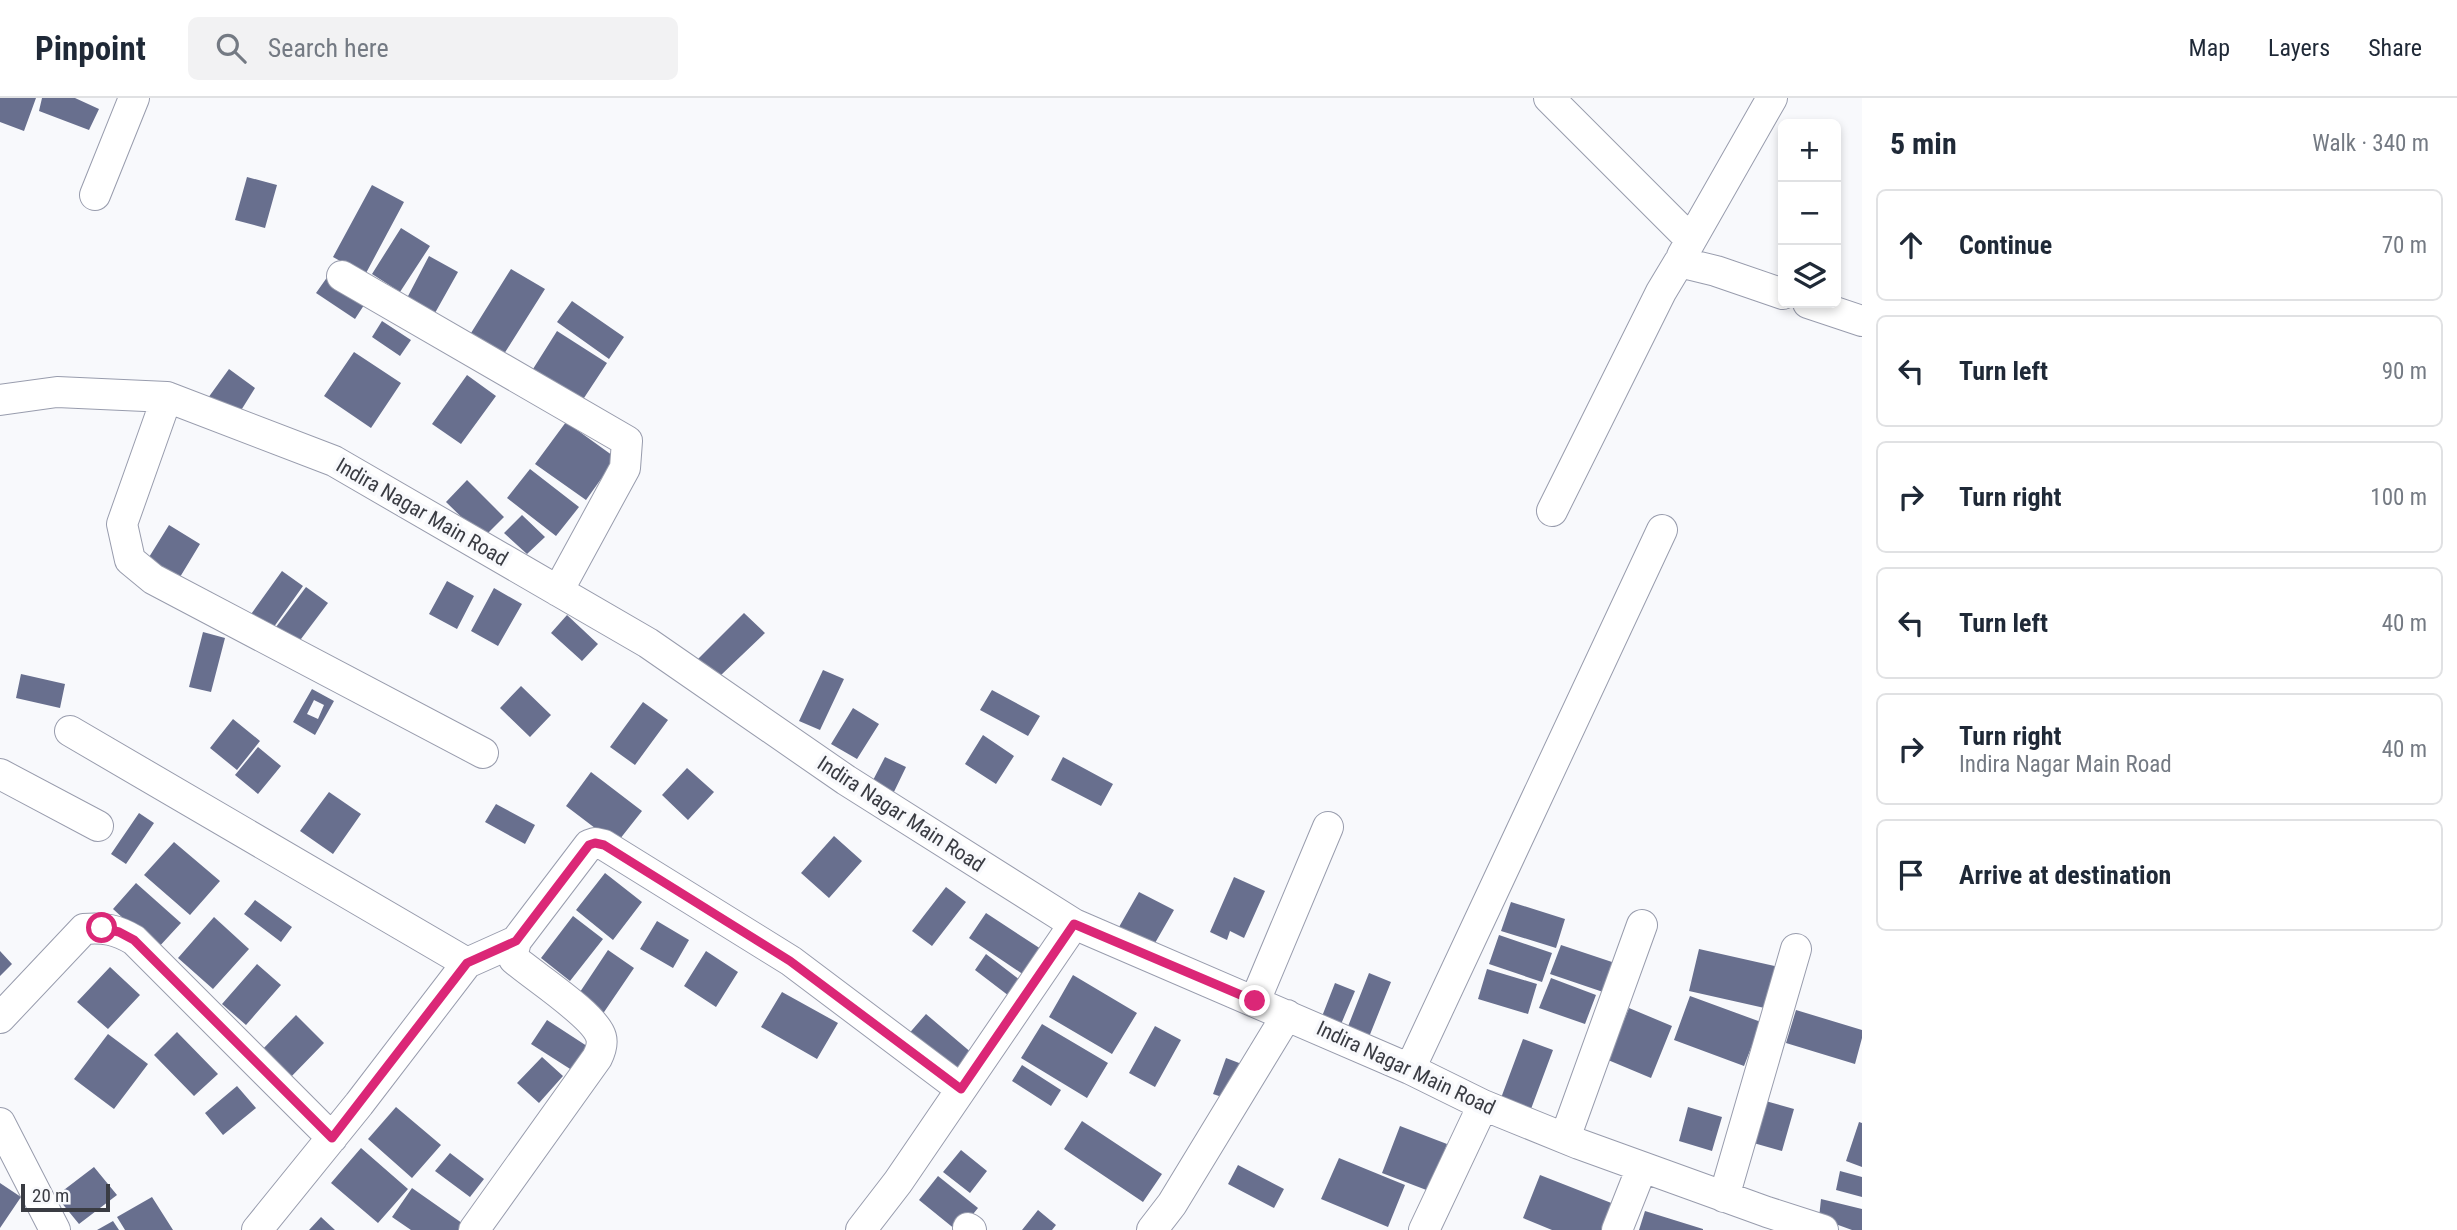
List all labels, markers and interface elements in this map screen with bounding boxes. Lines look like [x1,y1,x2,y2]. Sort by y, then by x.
search box [188,17,678,80]
text: Pinpoint [35,29,146,68]
icon: search [212,29,250,67]
text: Search here [268,33,389,63]
text: Map [2189,34,2230,62]
text: Layers [2268,34,2330,62]
text: Share [2368,34,2422,62]
map controls [1778,119,1841,308]
button: + [1778,119,1841,182]
text: 5 min [1890,126,1957,161]
text: Walk · 340 m [2312,130,2429,157]
button: − [1778,182,1841,245]
icon: ahead [1892,226,1930,264]
text: Continue [1959,230,2052,260]
text: 70 m [2382,232,2427,259]
button: layers [1778,245,1841,308]
icon: left [1892,352,1930,390]
text: Turn left [1959,356,2048,386]
text: 90 m [2382,358,2427,385]
street label: Indira Nagar Main Road [332,453,512,571]
icon: right [1892,478,1930,516]
text: Turn right [1959,482,2061,512]
text: 100 m [2370,484,2427,511]
icon: left [1892,604,1930,642]
text: Turn left [1959,608,2048,638]
text: 40 m [2382,610,2427,637]
text: Turn right [1959,721,2061,751]
icon: right [1892,730,1930,768]
text: 40 m [2382,736,2427,763]
street label: Indira Nagar Main Road [813,751,989,877]
text: Indira Nagar Main Road [1959,751,2172,778]
icon: arrive [1892,856,1930,894]
text: Arrive at destination [1959,860,2171,890]
route start [86,912,117,943]
route end [1239,985,1270,1016]
street label: Indira Nagar Main Road [1313,1016,1499,1120]
scale bar [21,1181,110,1213]
text: 20 m [32,1184,69,1207]

